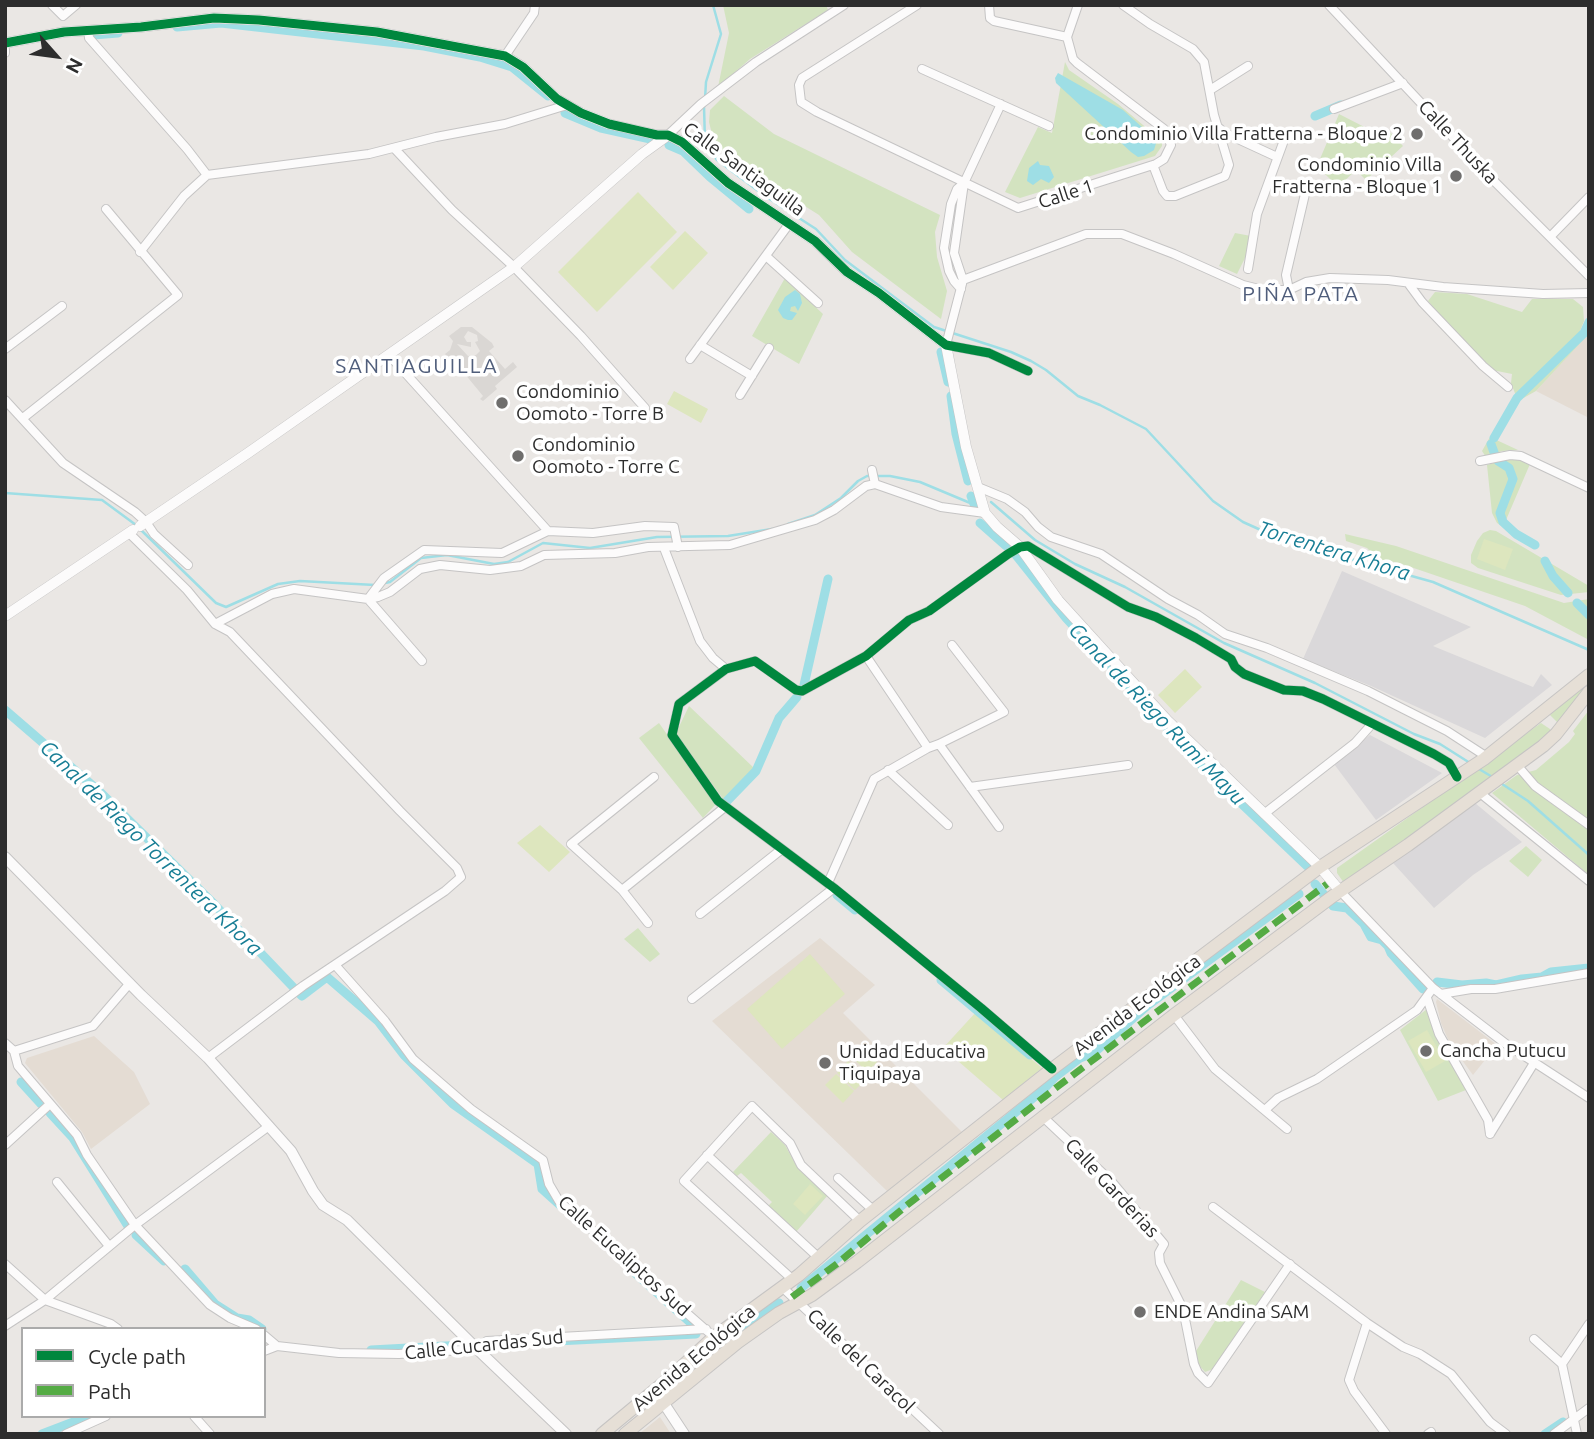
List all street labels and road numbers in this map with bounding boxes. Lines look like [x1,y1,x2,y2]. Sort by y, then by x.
street label: Calle Thuska [1413,95,1503,189]
street label: Calle Santiaguilla [679,117,809,221]
street label: Calle 1 [1035,174,1097,214]
street label: Avenida Ecológica [1069,950,1205,1060]
street label: Calle Garderias [1060,1134,1164,1242]
street label: Calle Eucaliptos Sud [553,1191,695,1321]
street label: Avenida Ecológica [628,1300,760,1416]
street label: Calle del Caracol [803,1304,919,1418]
street label: Calle Cucardas Sud [403,1325,565,1365]

